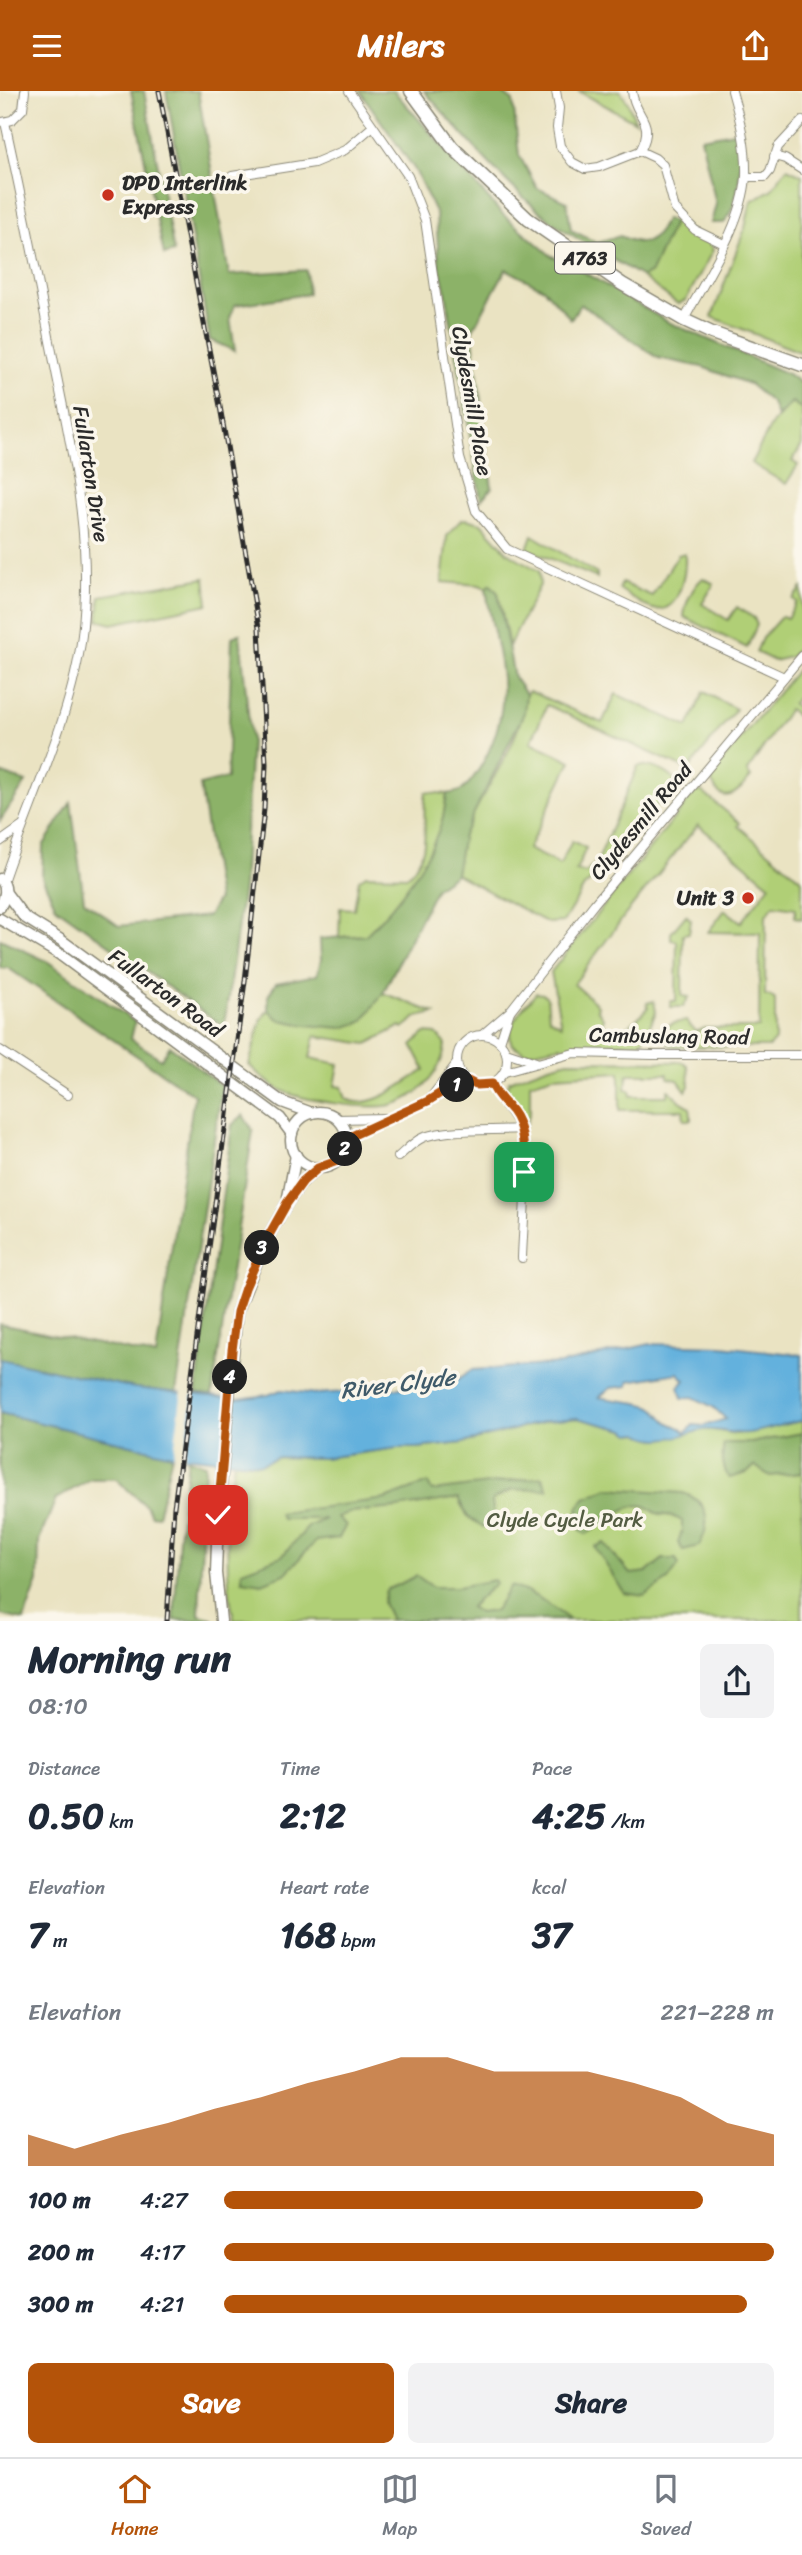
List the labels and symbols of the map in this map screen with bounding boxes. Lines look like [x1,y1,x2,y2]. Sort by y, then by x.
place label: DPD Interlink Express [122,164,247,226]
marker: DPD Interlink Express [100,187,116,203]
road number: A763 [555,243,615,273]
street label: Clydesmill Place [440,323,504,479]
street label: Fullarton Drive [61,403,121,545]
street label: Clydesmill Road [580,752,704,889]
place label: Unit 3 [677,879,734,917]
marker: Unit 3 [740,890,756,906]
street label: Fullarton Road [100,938,233,1049]
street label: Cambuslang Road [589,1016,751,1056]
pin: 1 [440,1067,475,1103]
pin: 2 [328,1131,362,1167]
pin [494,1142,554,1202]
pin: 3 [244,1231,280,1265]
water label: River Clyde [338,1356,460,1411]
pin: 4 [212,1359,247,1395]
pin [188,1485,248,1545]
park label: Clyde Cycle Park [487,1501,643,1539]

